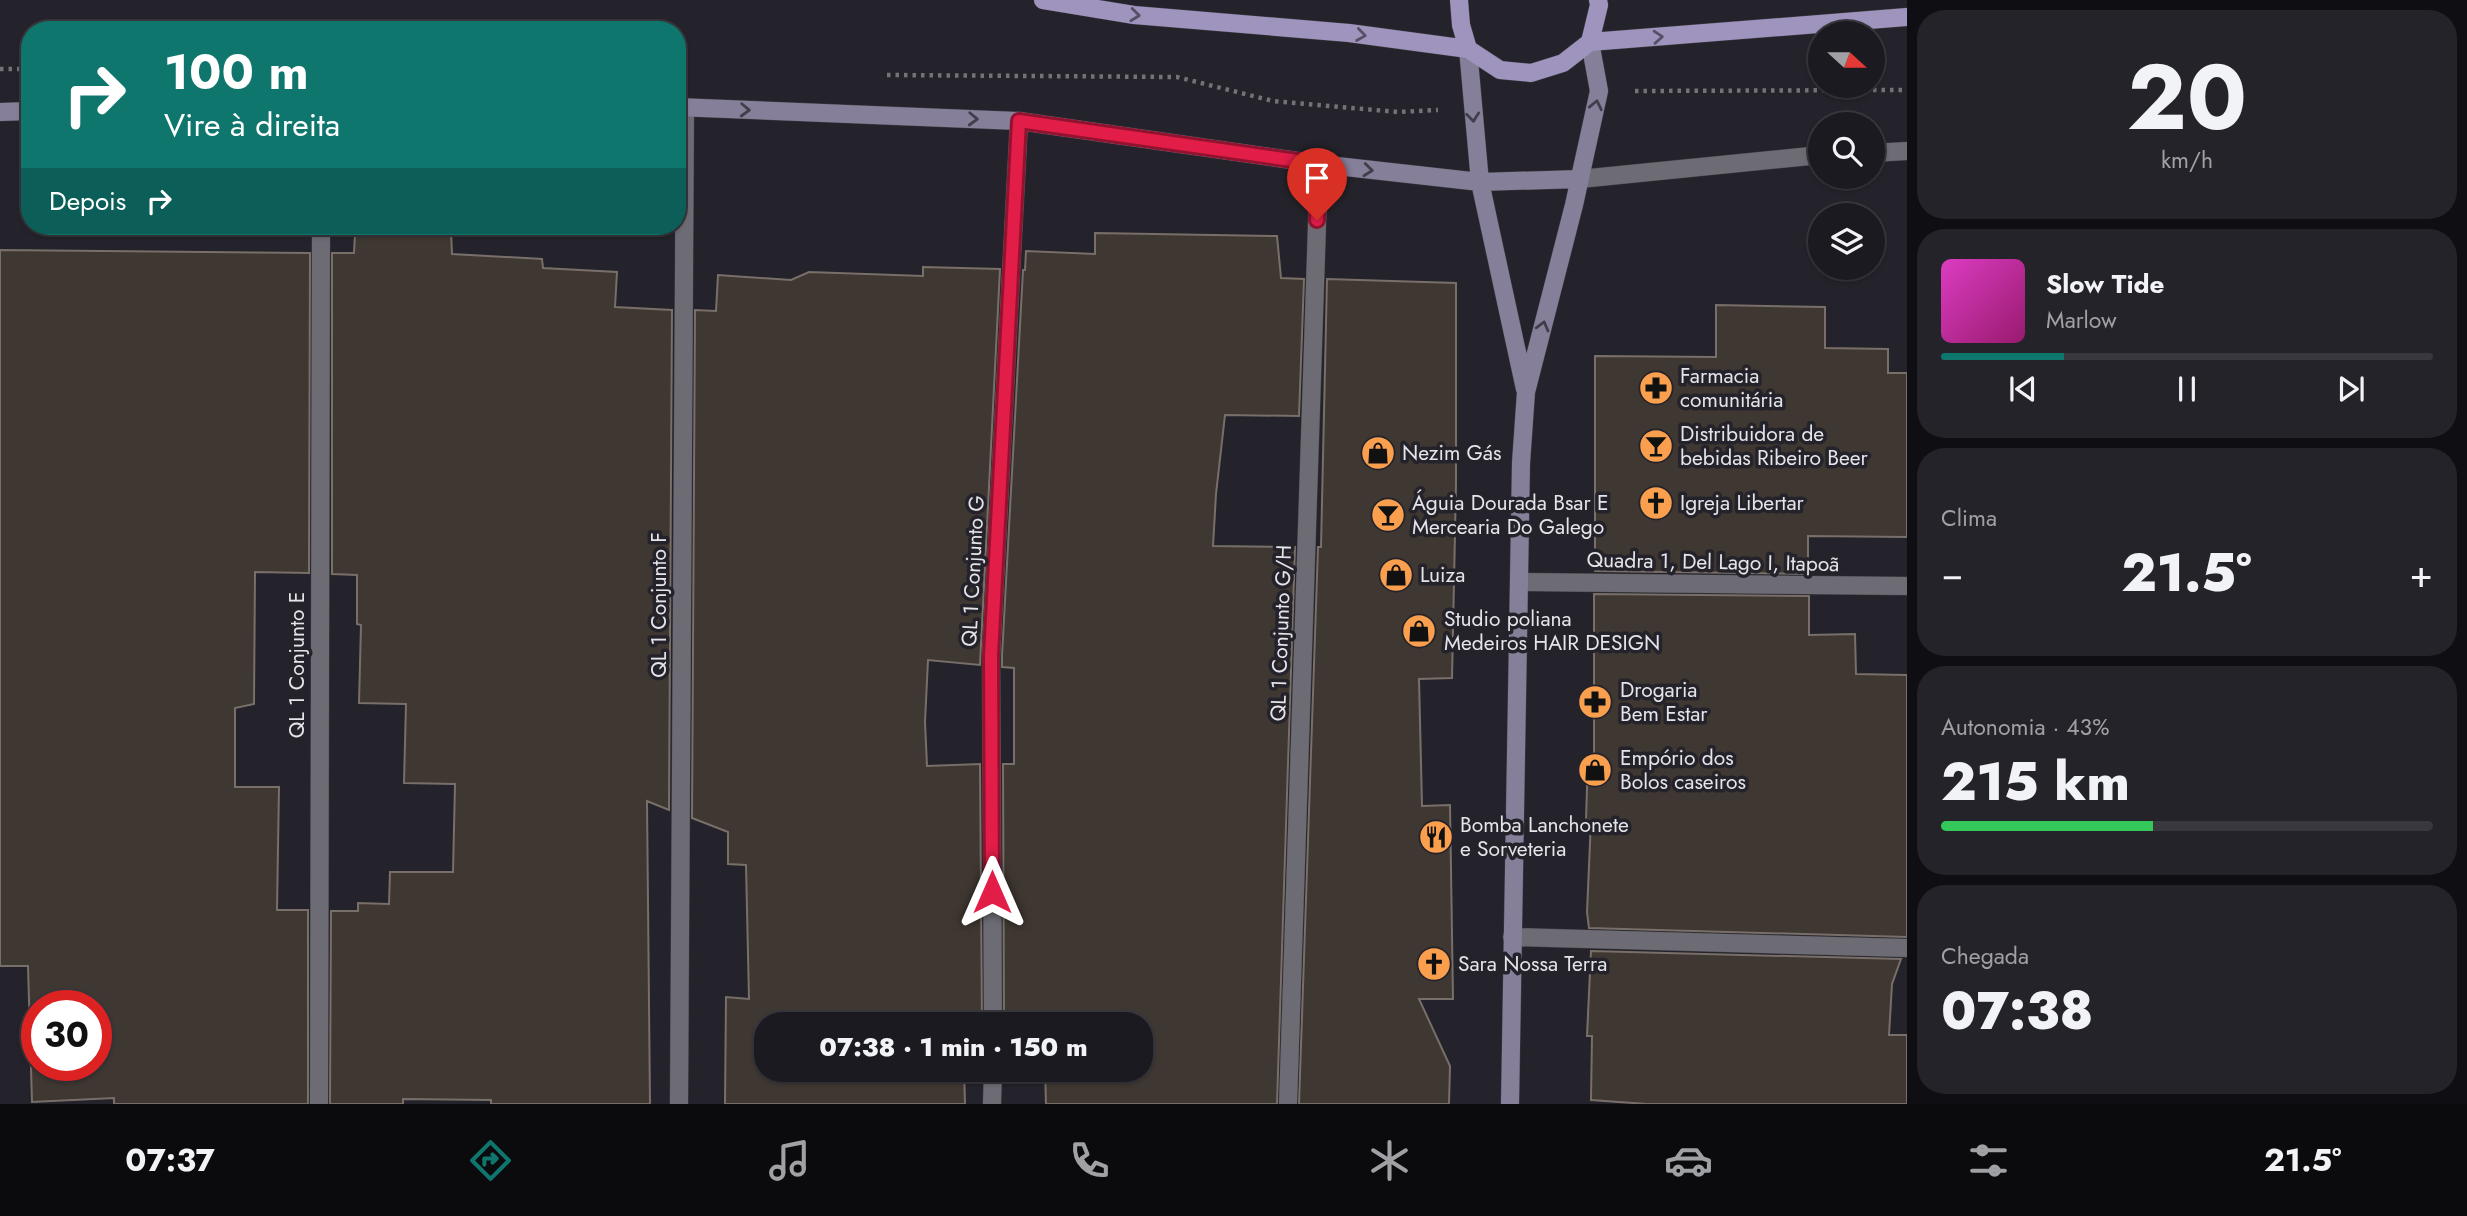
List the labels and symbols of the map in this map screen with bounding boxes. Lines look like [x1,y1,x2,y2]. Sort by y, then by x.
one-way arrow [1129,7,1140,22]
north arrow [1808,21,1885,98]
one-way arrow [1355,27,1367,42]
one-way arrow [1653,30,1664,45]
one-way arrow [1588,99,1602,111]
one-way arrow [740,102,751,117]
one-way arrow [968,112,979,127]
one-way arrow [1465,112,1480,123]
pin [1287,148,1347,220]
one-way arrow [1362,162,1374,177]
one-way arrow [1535,320,1549,332]
place label: Farmacia comunitária [1680,361,1783,415]
pharmacy icon: Farmacia comunitária [1637,369,1675,407]
place label: Distribuidora de bebidas Ribeiro Beer [1680,419,1869,473]
bar icon: Distribuidora de bebidas Ribeiro Beer [1637,427,1675,465]
shop icon: Nezim Gás [1359,434,1397,472]
place label: Nezim Gás [1402,438,1502,468]
church icon: Igreja Libertar [1637,484,1675,522]
place label: Águia Dourada Bsar E Mercearia Do Galego [1412,488,1609,542]
place label: Igreja Libertar [1680,488,1805,518]
street label: QL 1 Conjunto G [954,495,992,647]
bar icon: Águia Dourada Bsar E Mercearia Do Galego [1369,496,1407,534]
street label: QL 1 Conjunto F [644,532,674,678]
street label: QL 1 Conjunto G/H [1263,544,1299,722]
street label: Quadra 1, Del Lago I, Itapoã [1586,545,1840,579]
shop icon: Luiza [1377,556,1415,594]
place label: Luiza [1420,560,1465,590]
street label: QL 1 Conjunto E [282,592,312,738]
place label: Studio poliana Medeiros HAIR DESIGN [1444,604,1660,658]
shop icon: Studio poliana Medeiros HAIR DESIGN [1400,612,1438,650]
place label: Drogaria Bem Estar [1620,675,1708,729]
pharmacy icon: Drogaria Bem Estar [1576,683,1614,721]
place label: Empório dos Bolos caseiros [1620,743,1746,797]
shop icon: Empório dos Bolos caseiros [1576,751,1614,789]
place label: Bomba Lanchonete e Sorveteria [1460,810,1629,864]
restaurant icon: Bomba Lanchonete e Sorveteria [1417,818,1455,856]
position arrow [955,855,1029,929]
church icon: Sara Nossa Terra [1415,945,1453,983]
place label: Sara Nossa Terra [1458,949,1607,979]
speed limit sign: 30 [21,990,112,1081]

